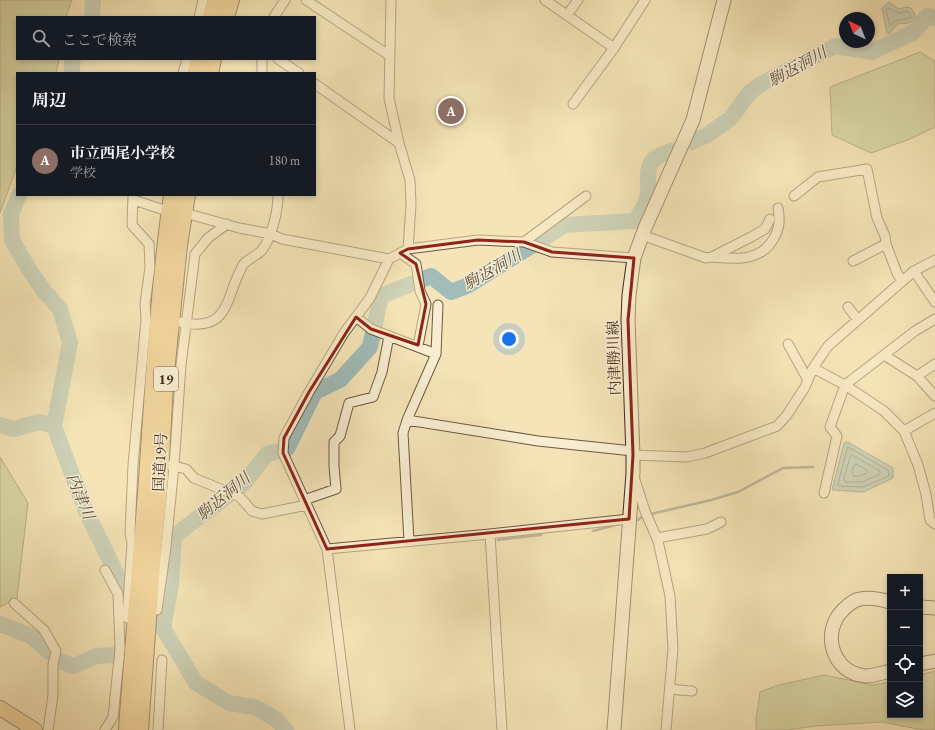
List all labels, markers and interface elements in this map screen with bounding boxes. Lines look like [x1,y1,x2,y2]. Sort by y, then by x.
north arrow [839,12,875,48]
search box [16,16,316,60]
icon: search [30,27,52,49]
text: ここで検索 [62,30,137,49]
water label: 駒返洞川 [764,41,832,91]
text: 周辺 [32,89,66,111]
pin: A [438,96,464,126]
text: 市立西尾小学校 [70,143,175,162]
text: A [40,152,50,169]
text: 180 m [269,152,300,169]
text: 学校 [70,164,96,181]
water label: 駒返洞川 [459,243,527,295]
street label: 内津勝川線 [603,320,624,396]
your location [499,329,519,349]
road number: 19 [154,367,178,391]
street label: 国道19号 [148,432,171,492]
water label: 駒返洞川 [192,466,256,525]
water label: 内津川 [62,470,100,524]
map controls [887,574,923,718]
button: + [887,574,923,610]
button: − [887,610,923,646]
button: locate [887,646,923,682]
button: layers [887,682,923,718]

